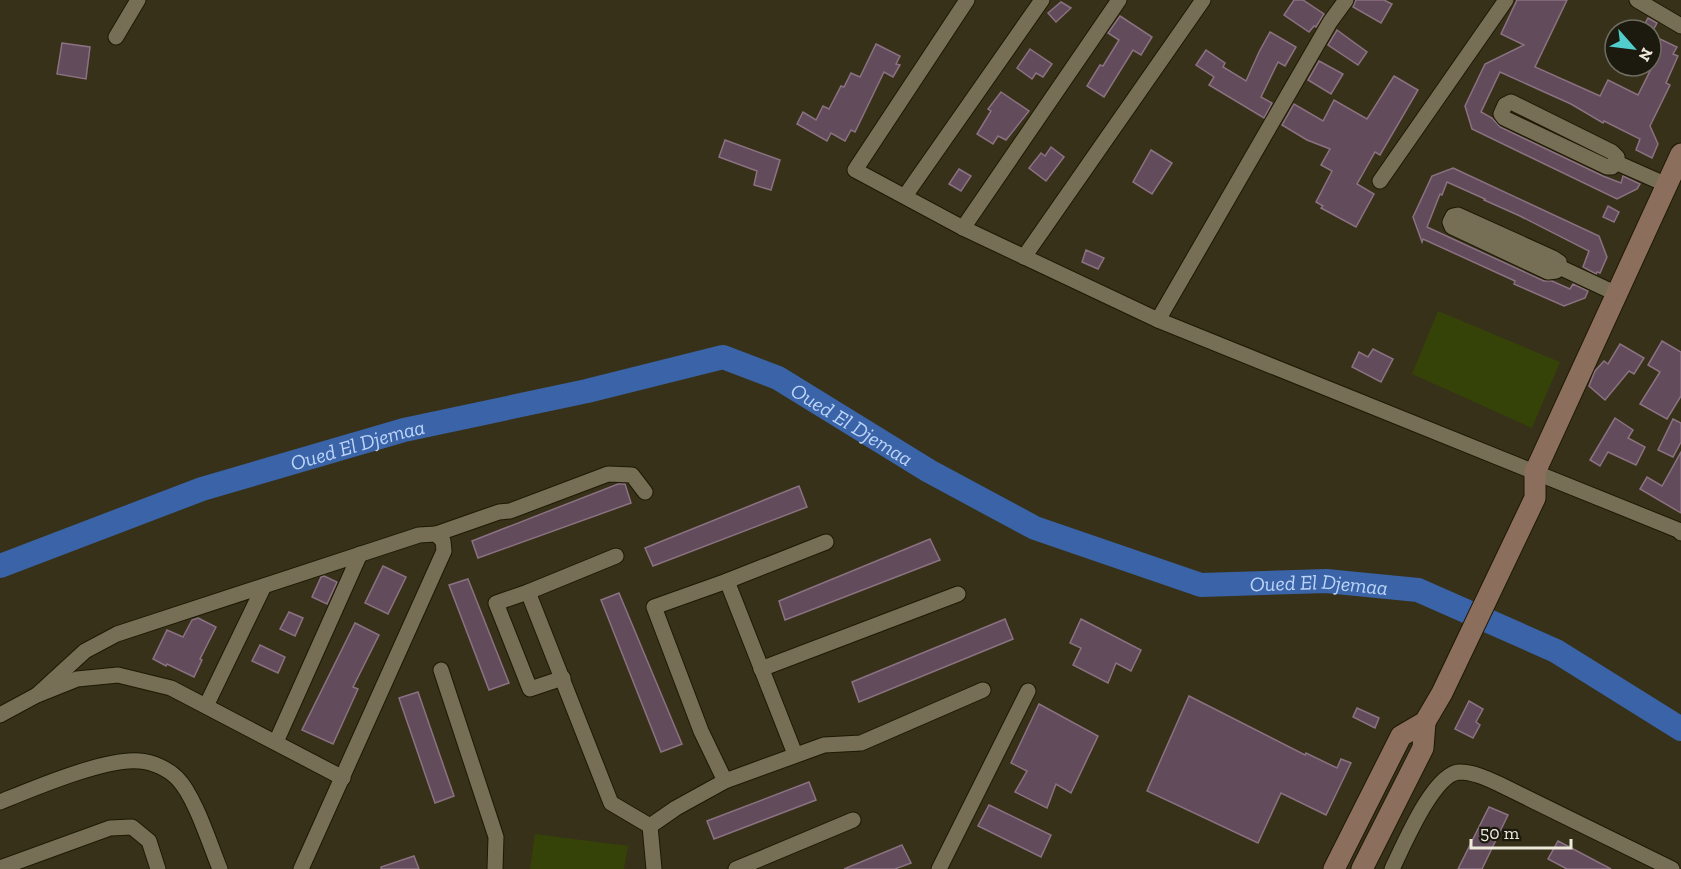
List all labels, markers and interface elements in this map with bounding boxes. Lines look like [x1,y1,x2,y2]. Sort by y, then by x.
north arrow [1603,18,1663,78]
text: N [1635,45,1657,65]
water label: Oued El Djemaa [787,377,918,471]
water label: Oued El Djemaa [287,413,427,475]
water label: Oued El Djemaa [1249,568,1389,600]
scale bar [1471,812,1572,850]
text: 50 m [1480,822,1520,844]

